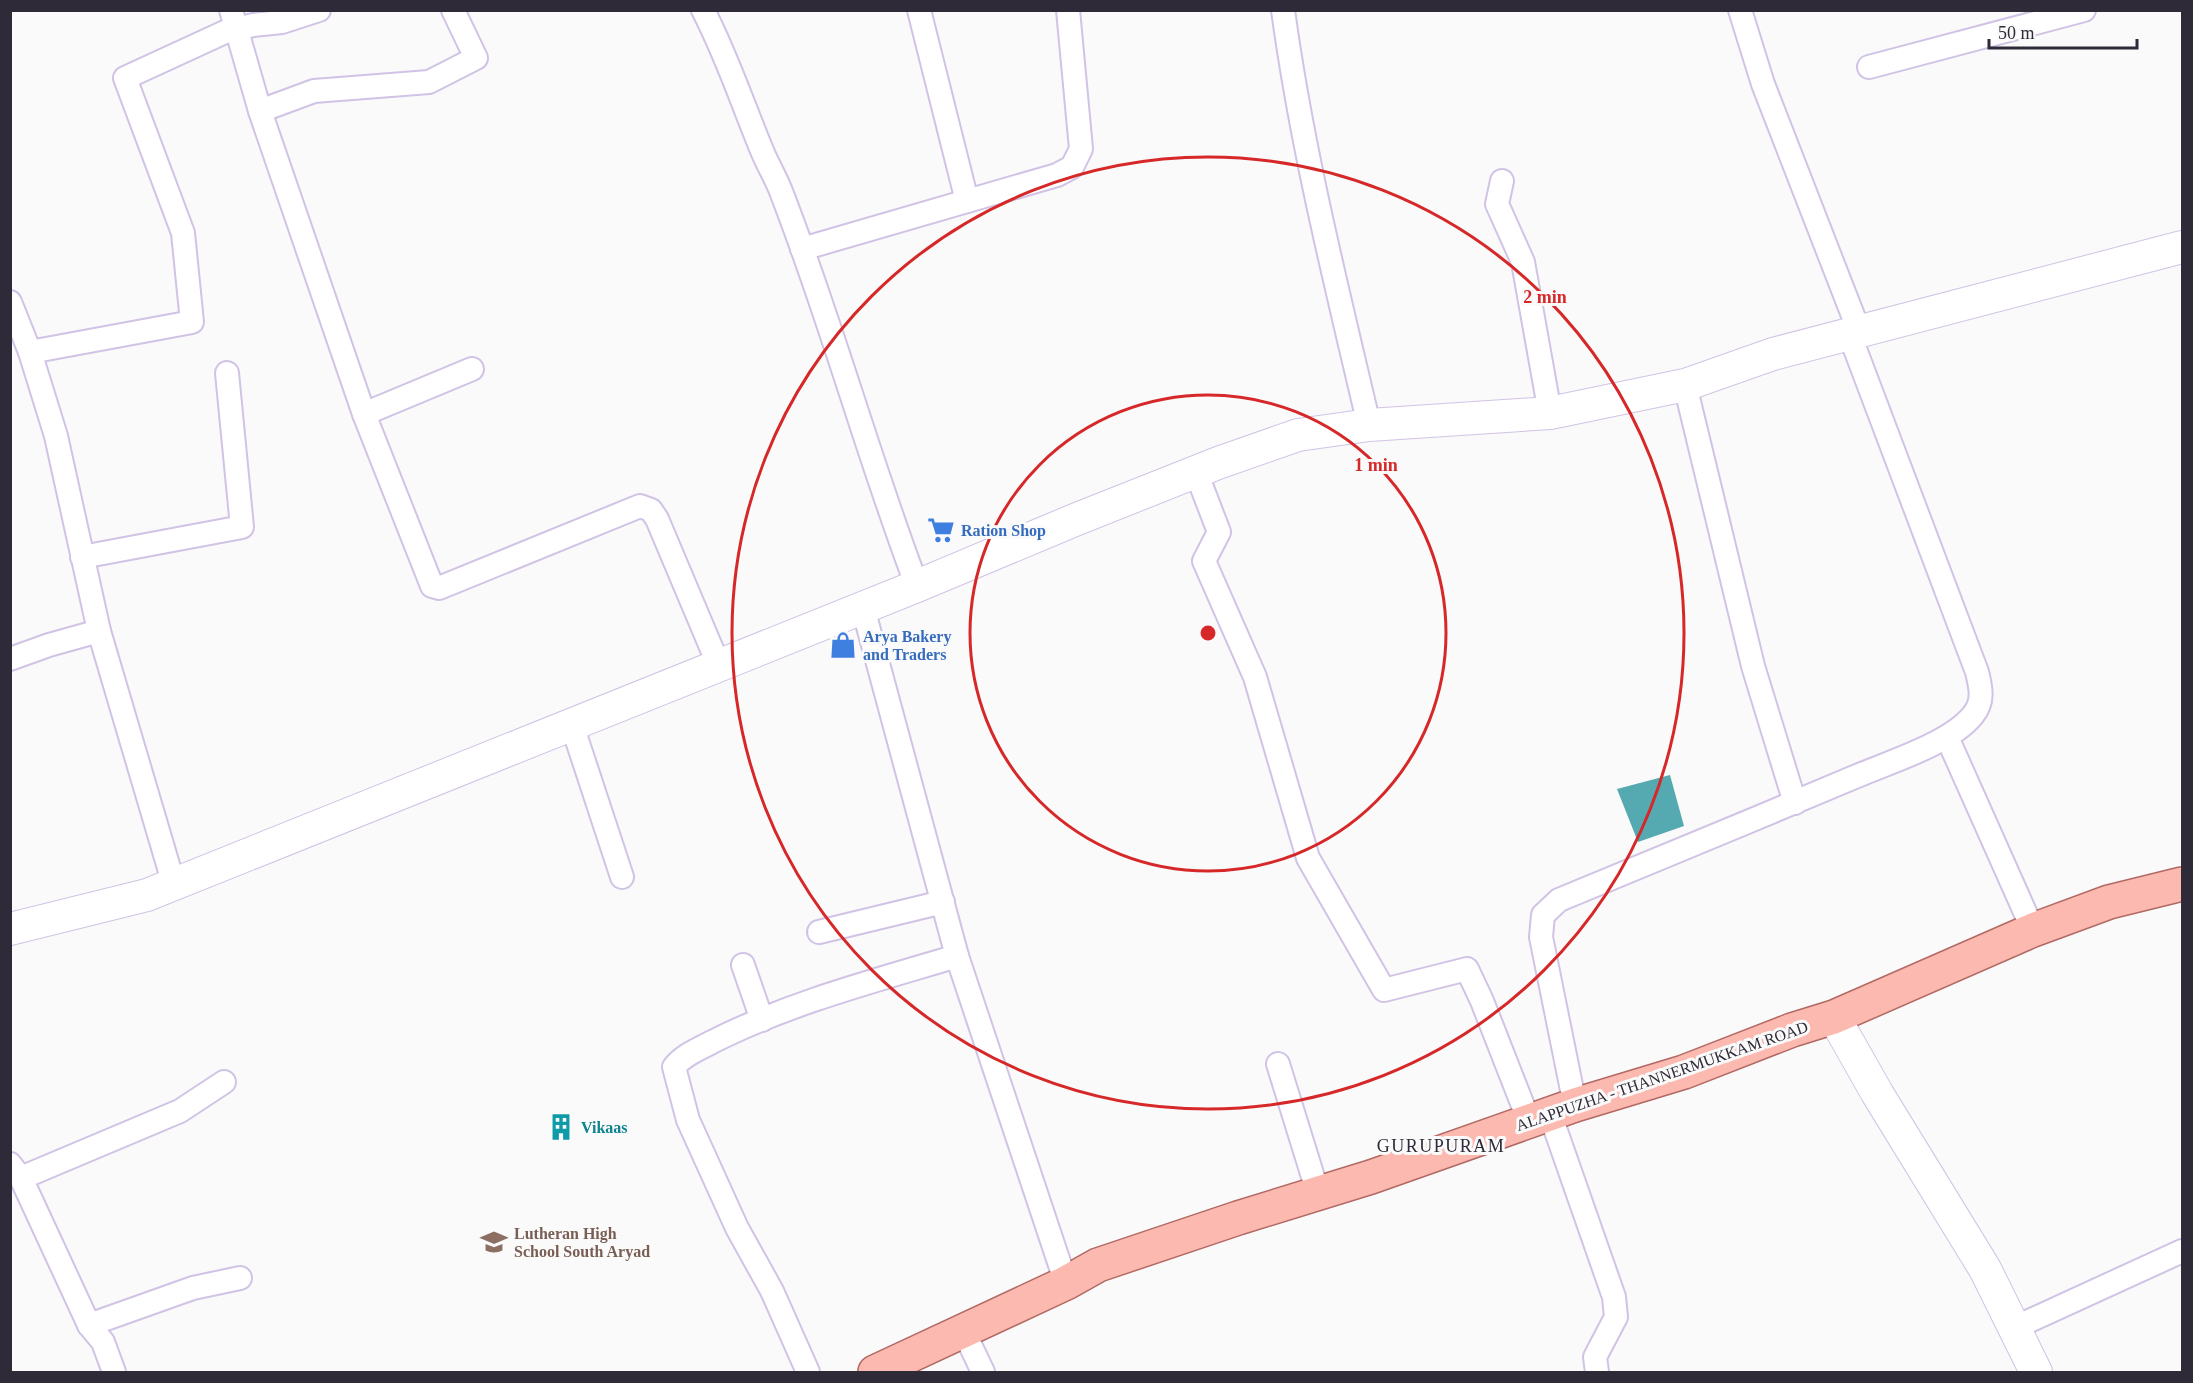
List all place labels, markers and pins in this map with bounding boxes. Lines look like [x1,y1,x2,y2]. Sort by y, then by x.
supermarket icon: Ration Shop [926,515,956,545]
place label: Ration Shop [961,522,1046,540]
centre of rings [1198,623,1218,643]
place label: Arya Bakery and Traders [863,628,951,663]
shop icon: Arya Bakery and Traders [828,630,858,660]
building icon: Vikaas [546,1112,576,1142]
place label: Vikaas [581,1119,628,1136]
place label: Lutheran High School South Aryad [514,1225,650,1261]
school or university icon: Lutheran High School South Aryad [479,1227,509,1257]

